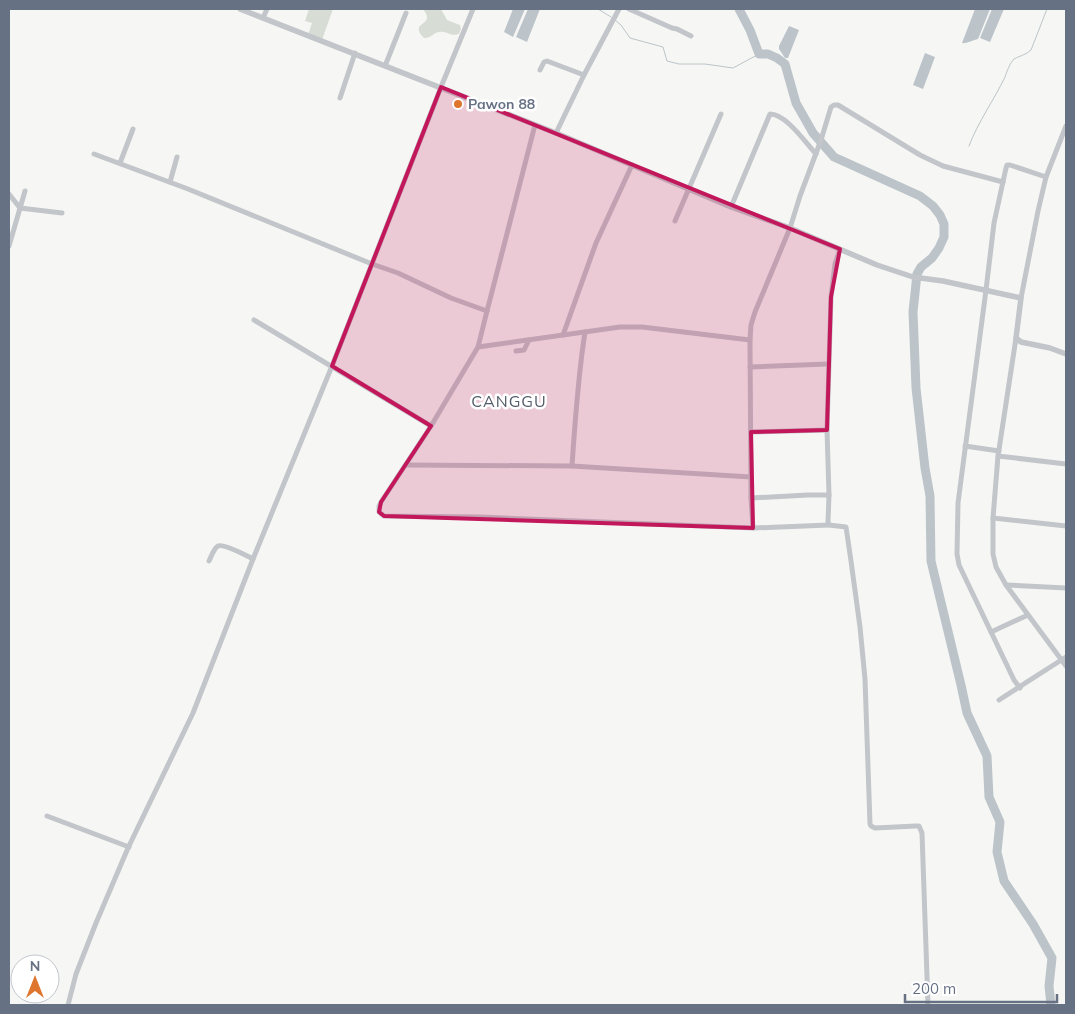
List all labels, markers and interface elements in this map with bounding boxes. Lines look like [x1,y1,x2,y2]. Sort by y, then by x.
place label: Pawon 88 [468,95,535,113]
marker: Pawon 88 [452,98,464,110]
district label: CANGGU [471,391,547,411]
north arrow [10,954,60,1004]
text: N [30,957,40,975]
scale bar [905,972,1058,1004]
text: 200 m [912,979,956,998]

